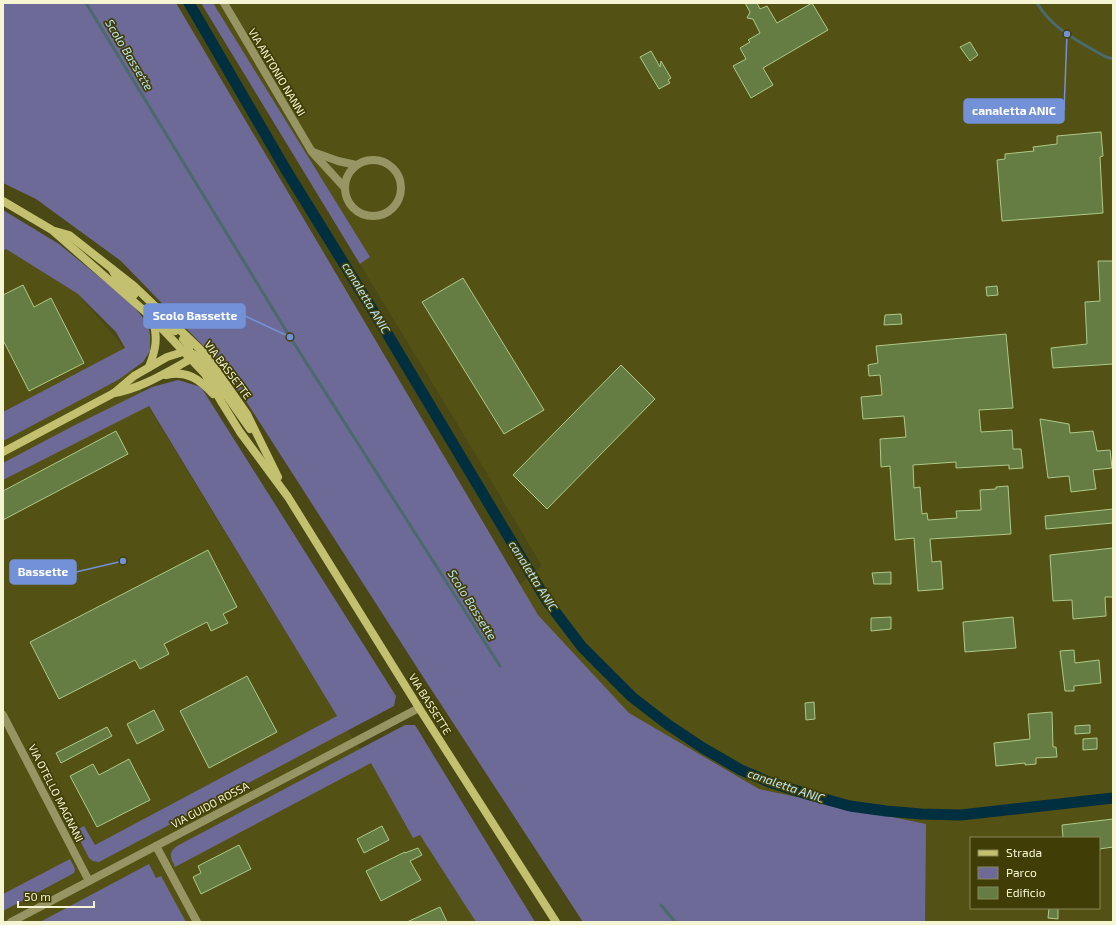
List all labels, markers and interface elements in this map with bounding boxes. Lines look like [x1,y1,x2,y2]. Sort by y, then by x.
water label: Scolo Bassette [103,16,157,93]
street label: VIA ANTONIO NANNI [246,26,309,118]
callout: canaletta ANIC [964,99,1064,123]
text: canaletta ANIC [972,103,1056,117]
water label: canaletta ANIC [340,259,394,336]
callout: Scolo Bassette [144,304,245,328]
text: Scolo Bassette [153,308,237,322]
street label: VIA BASSETTE [202,338,255,401]
water label: canaletta ANIC [507,538,561,613]
callout: Bassette [10,560,76,584]
text: Bassette [18,564,69,578]
water label: Scolo Bassette [446,567,500,643]
street label: VIA BASSETTE [406,671,454,737]
street label: VIA OTELLO MAGNANI [26,742,87,844]
water label: canaletta ANIC [746,765,827,805]
street label: VIA GUIDO ROSSA [169,779,251,831]
legend [970,837,1100,909]
text: Strada [1006,845,1042,859]
text: Parco [1006,865,1037,879]
scale bar [18,883,94,909]
text: Edificio [1006,885,1046,899]
text: 50 m [24,889,51,903]

